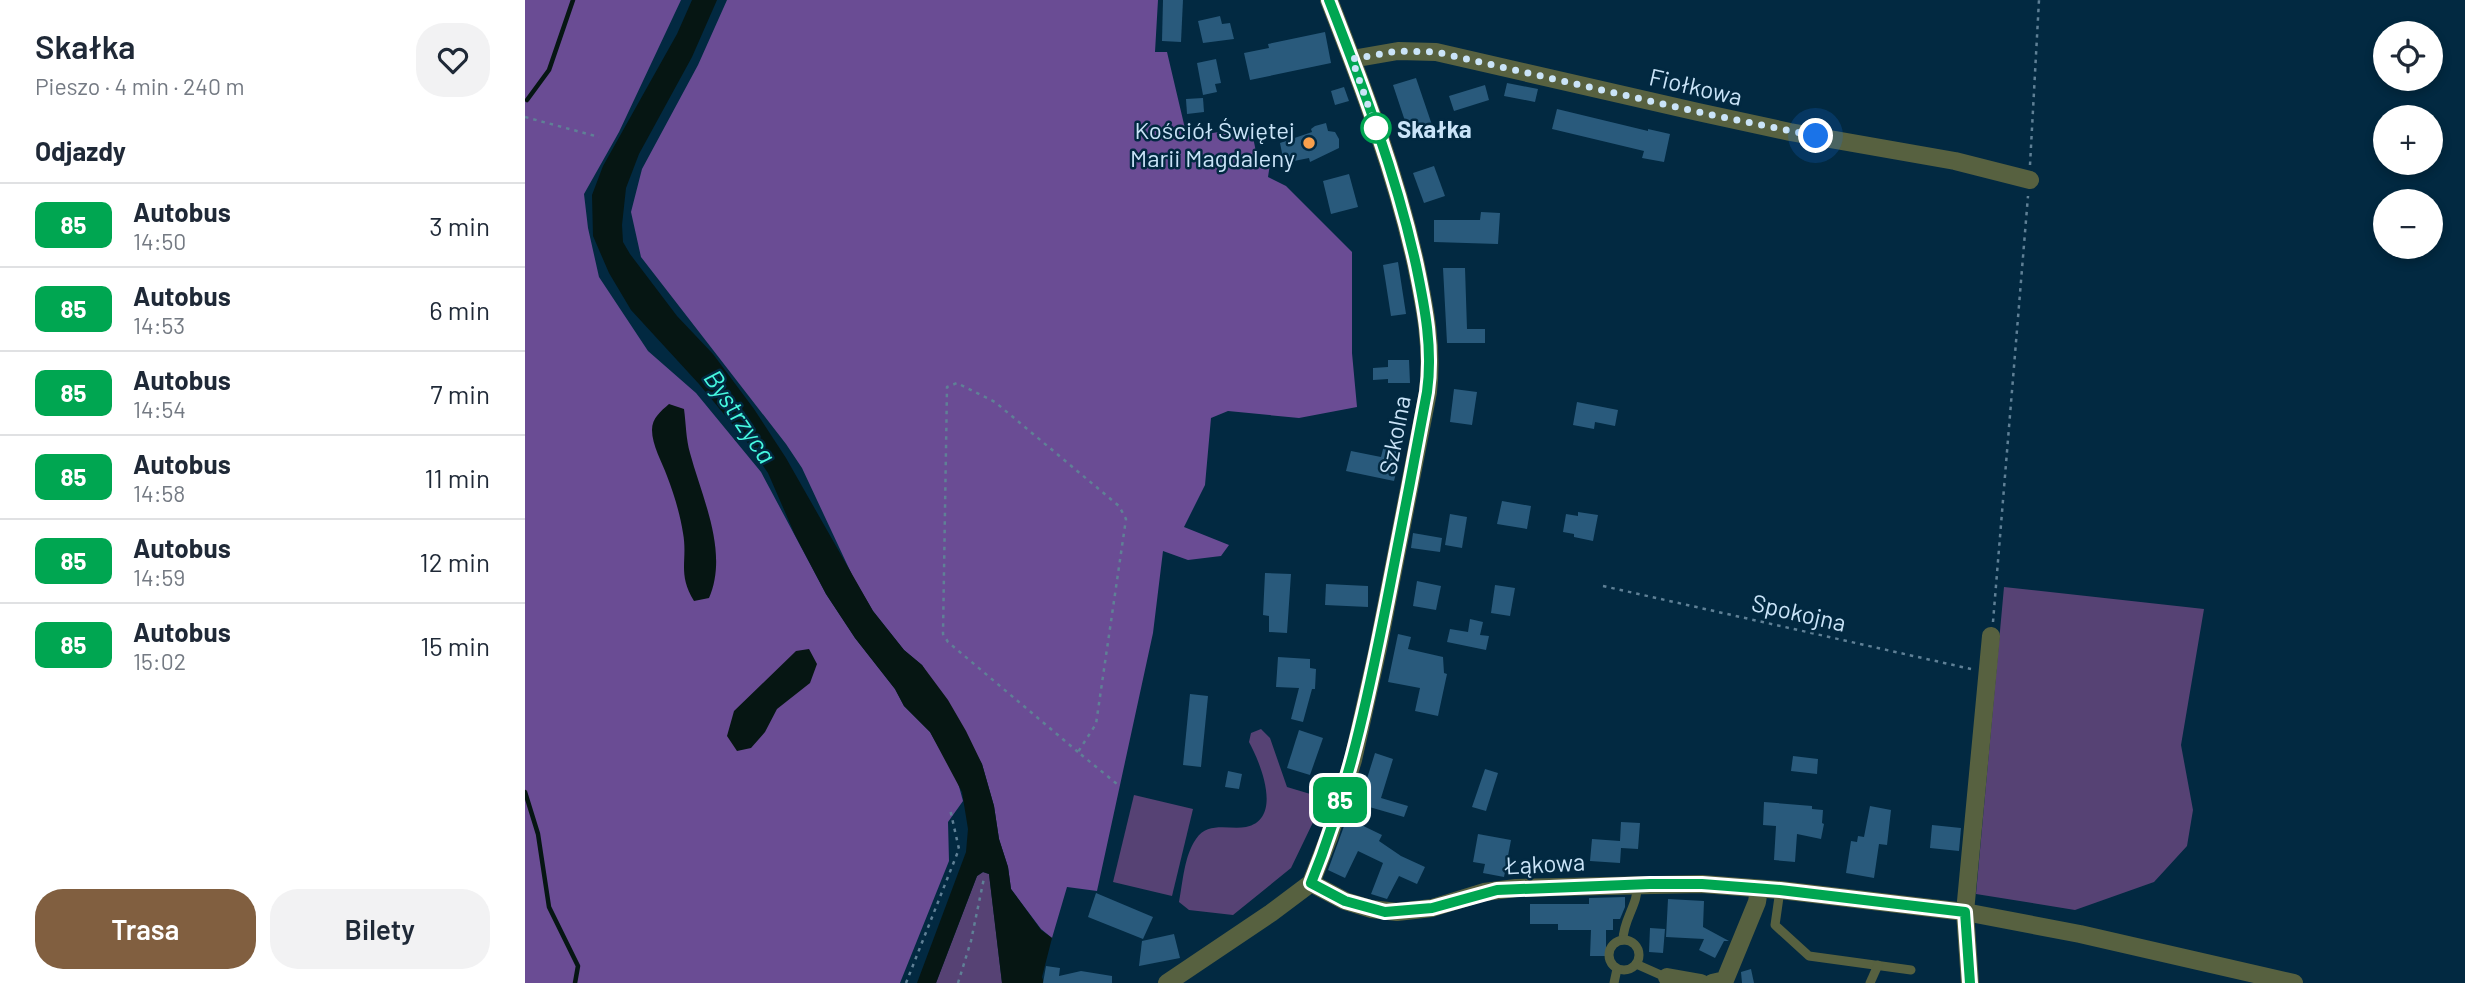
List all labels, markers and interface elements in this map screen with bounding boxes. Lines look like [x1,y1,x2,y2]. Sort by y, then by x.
map controls [2373,21,2443,259]
button: locate [2373,21,2443,91]
button: heart [416,23,490,97]
text: Skałka [35,26,136,66]
street label: Fiołkowa [1647,61,1745,111]
text: Pieszo · 4 min · 240 m [35,72,245,100]
button: + [2373,105,2443,175]
marker: Skałka [1361,113,1391,143]
place label: Skałka [1397,114,1472,143]
place label: Kościół Świętej Marii Magdaleny [1130,115,1295,172]
your location [1798,118,1833,153]
text: Odjazdy [35,135,126,166]
marker: Kościół Świętej Marii Magdaleny [1301,135,1317,151]
button: − [2373,189,2443,259]
text: Autobus [133,196,231,227]
text: 85 [61,210,86,239]
text: 3 min [429,210,490,241]
text: 14:50 [133,227,186,255]
text: Autobus [133,280,231,311]
text: 85 [61,294,86,323]
text: 6 min [429,294,490,325]
text: 14:53 [133,311,185,339]
water label: Bystrzyca [698,363,784,469]
text: Autobus [133,364,231,395]
text: 85 [61,378,86,407]
text: 7 min [430,378,490,409]
street label: Szkolna [1372,393,1416,477]
text: 14:54 [133,395,186,423]
text: Autobus [133,448,231,479]
text: 85 [61,462,86,491]
text: 11 min [424,462,490,493]
text: 14:58 [133,479,185,507]
text: Autobus [133,532,231,563]
text: 85 [61,546,86,575]
text: 12 min [420,546,490,577]
text: 14:59 [133,563,185,591]
street label: Spokojna [1749,587,1849,637]
text: Autobus [133,616,231,647]
text: 85 [61,630,86,659]
text: 15 min [420,630,490,661]
text: 15:02 [133,647,186,675]
line badge: 85 [1309,777,1371,823]
text: 85 [1327,785,1353,814]
street label: Łąkowa [1503,846,1586,880]
button: Trasa [35,889,256,969]
button: Bilety [270,889,490,969]

